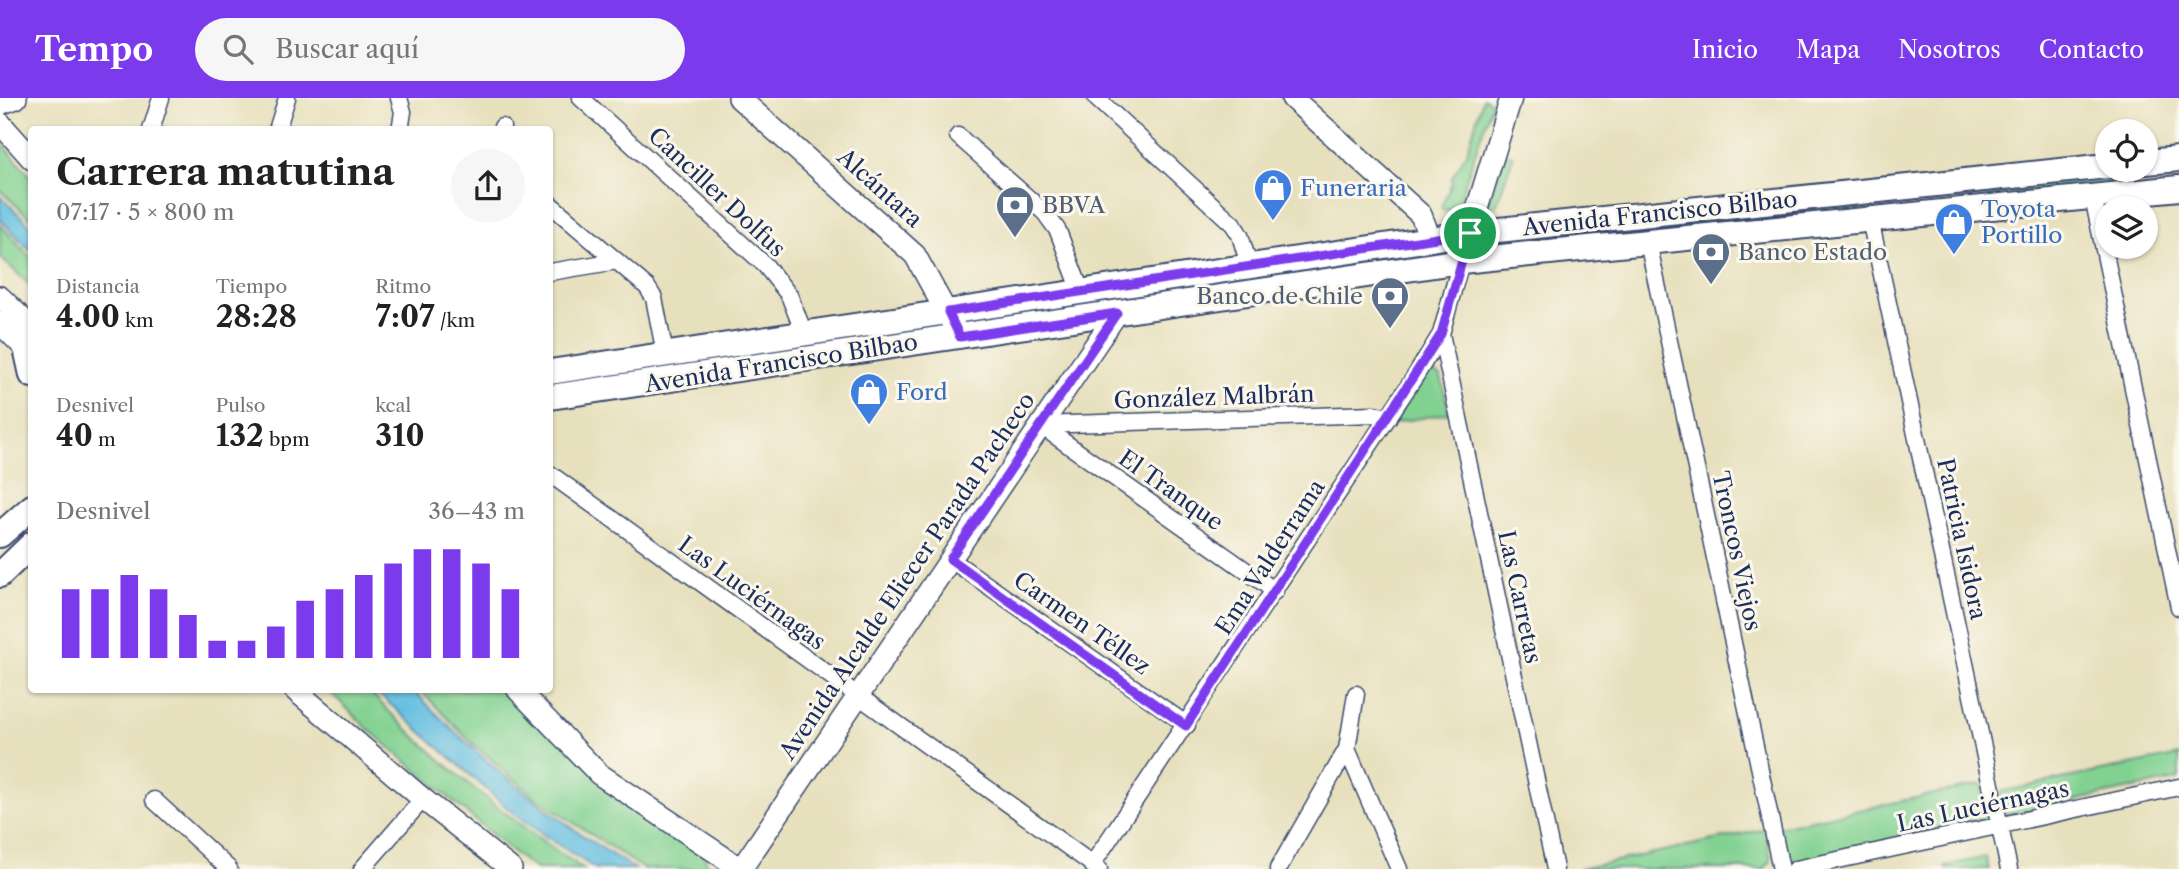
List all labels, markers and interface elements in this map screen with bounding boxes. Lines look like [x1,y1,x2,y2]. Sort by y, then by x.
search box [195,18,685,81]
text: Tempo [35,29,153,70]
icon: search [219,30,257,68]
text: Buscar aquí [275,33,419,65]
text: Inicio [1692,35,1758,64]
text: Mapa [1796,35,1860,64]
text: Nosotros [1898,35,2001,64]
text: Contacto [2039,35,2144,64]
map controls [2095,119,2158,259]
button: locate [2095,119,2158,182]
street label: Canciller Dolfus [643,121,791,263]
street label: Alcántara [831,142,929,234]
text: Carrera matutina [56,148,395,195]
button: share [451,149,525,223]
shop icon: Funeraria [1252,167,1294,222]
place label: Funeraria [1300,174,1408,202]
bank icon: BBVA [994,184,1036,239]
street label: Avenida Francisco Bilbao [1520,185,1799,241]
place label: BBVA [1042,191,1106,219]
place label: Toyota Portillo [1981,195,2062,249]
button: layers [2095,196,2158,259]
text: 07:17 · 5 × 800 m [56,198,234,226]
shop icon: Toyota Portillo [1933,201,1975,256]
pin [1440,203,1500,263]
icon: arrive [1451,214,1489,252]
bank icon: Banco Estado [1690,231,1732,286]
place label: Banco Estado [1738,238,1887,266]
text: Distancia [56,275,140,298]
text: Tiempo [216,275,287,298]
text: Ritmo [375,275,431,298]
bank icon: Banco de Chile [1369,275,1411,330]
place label: Banco de Chile [1196,282,1363,310]
text: 4.00 [56,298,120,335]
text: 28:28 [216,298,297,335]
text: 7:07 [375,298,435,335]
text: km [120,309,154,332]
text: /km [435,309,475,332]
street label: Avenida Francisco Bilbao [642,328,920,399]
shop icon: Ford [848,371,890,426]
place label: Ford [896,378,947,406]
street label: González Malbrán [1113,380,1315,414]
street label: Avenida Alcalde Eliecer Parada Pacheco [773,387,1041,766]
text: Desnivel [56,394,134,417]
text: Pulso [216,394,265,417]
text: kcal [375,394,411,417]
text: 40 [56,417,93,454]
text: 132 [216,417,264,454]
text: 310 [375,417,425,454]
text: m [93,428,116,451]
text: bpm [264,428,310,451]
street label: El Tranque [1113,444,1229,536]
street label: Patricia Isidora [1931,456,1993,623]
street label: Troncos Viejos [1706,469,1768,633]
street label: Ema Valderrama [1209,473,1331,640]
text: Desnivel [56,497,150,525]
text: 36–43 m [428,497,525,525]
street label: Las Carretas [1492,528,1548,666]
street label: Las Luciérnagas [673,530,831,656]
street label: Carmen Téllez [1008,566,1156,680]
street label: Las Luciérnagas [1895,774,2071,838]

